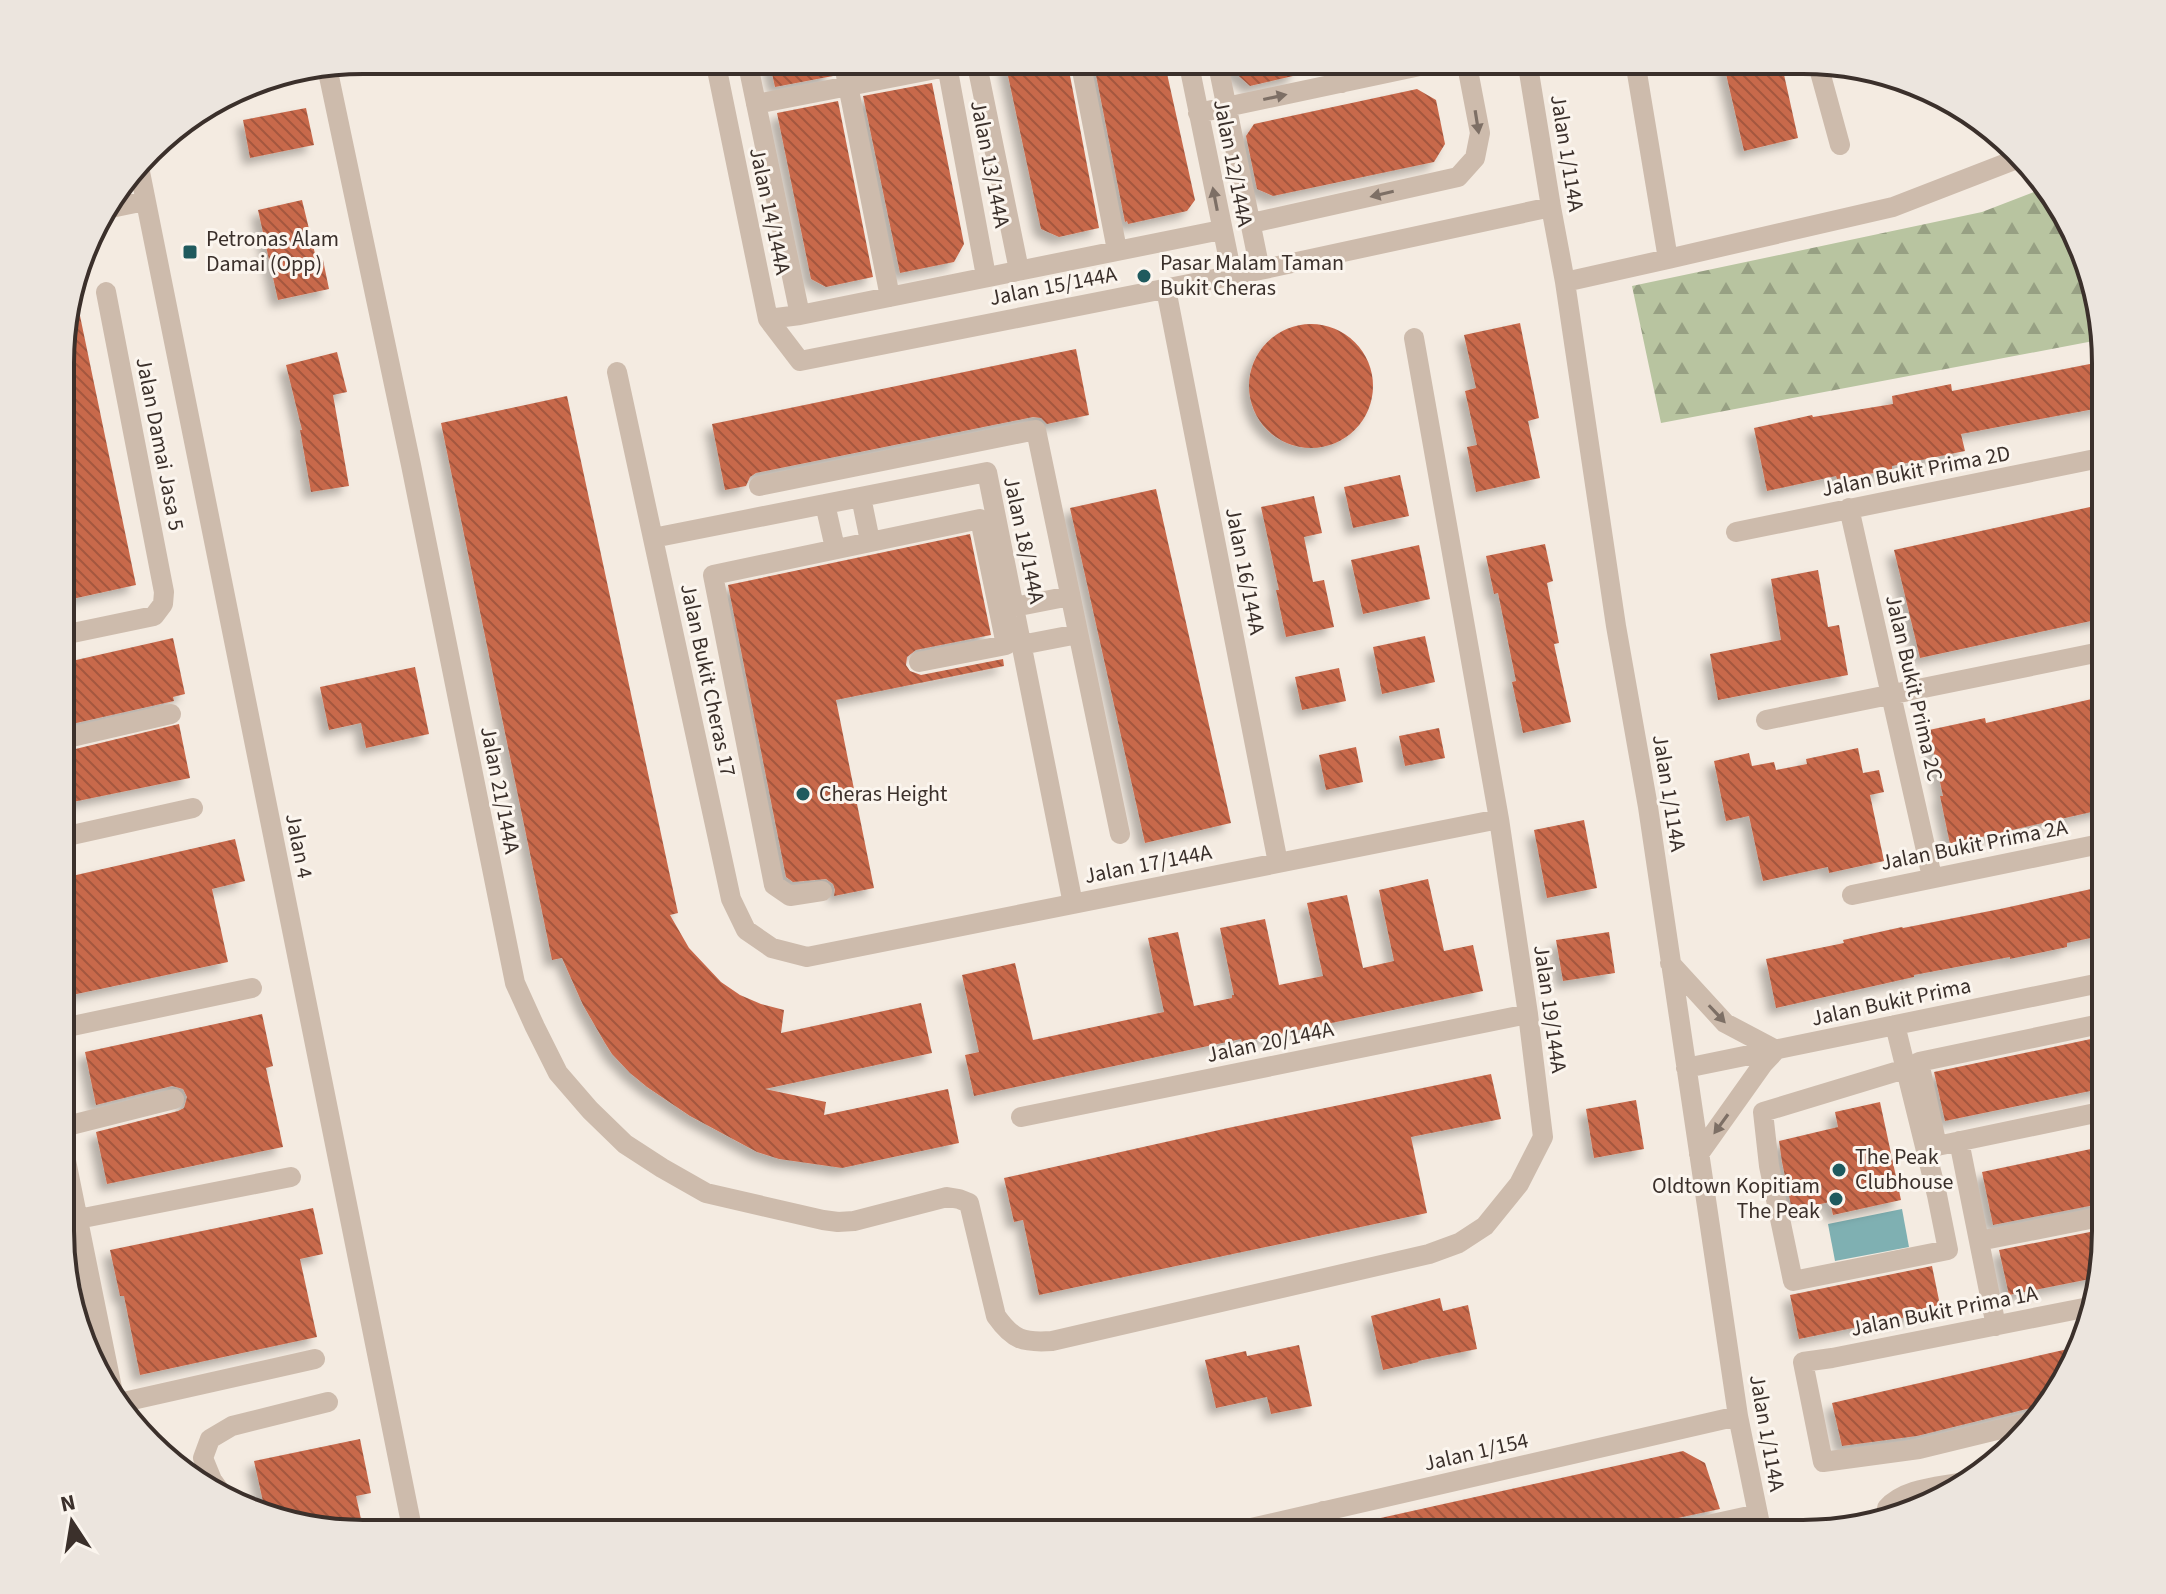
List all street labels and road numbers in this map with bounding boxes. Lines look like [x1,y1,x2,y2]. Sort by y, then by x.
street label: Jalan 1/114A [1542,92,1592,214]
street label: Jalan 12/144A [1205,97,1261,229]
street label: Jalan 13/144A [962,98,1018,230]
street label: Jalan 14/144A [741,145,799,278]
street label: Jalan 15/144A [987,258,1119,314]
street label: Jalan Damai Jasa 5 [128,355,192,533]
street label: Jalan Bukit Prima 2D [1819,437,2013,505]
street label: Jalan 18/144A [995,474,1053,607]
street label: Jalan 16/144A [1217,505,1273,637]
street label: Jalan Bukit Cheras 17 [672,580,744,780]
street label: Jalan Bukit Prima 2C [1877,592,1951,784]
street label: Jalan 21/144A [472,724,528,856]
street label: Jalan 1/114A [1644,732,1694,854]
street label: Jalan 4 [277,811,321,881]
street label: Jalan Bukit Prima 2A [1878,811,2070,879]
street label: Jalan 17/144A [1082,836,1214,892]
street label: Jalan 19/144A [1525,943,1575,1075]
street label: Jalan Bukit Prima [1808,969,1974,1035]
street label: Jalan 20/144A [1204,1013,1337,1071]
street label: Jalan Bukit Prima 1A [1848,1277,2040,1345]
street label: Jalan 1/114A [1741,1372,1793,1494]
street label: Jalan 1/154 [1421,1424,1531,1480]

